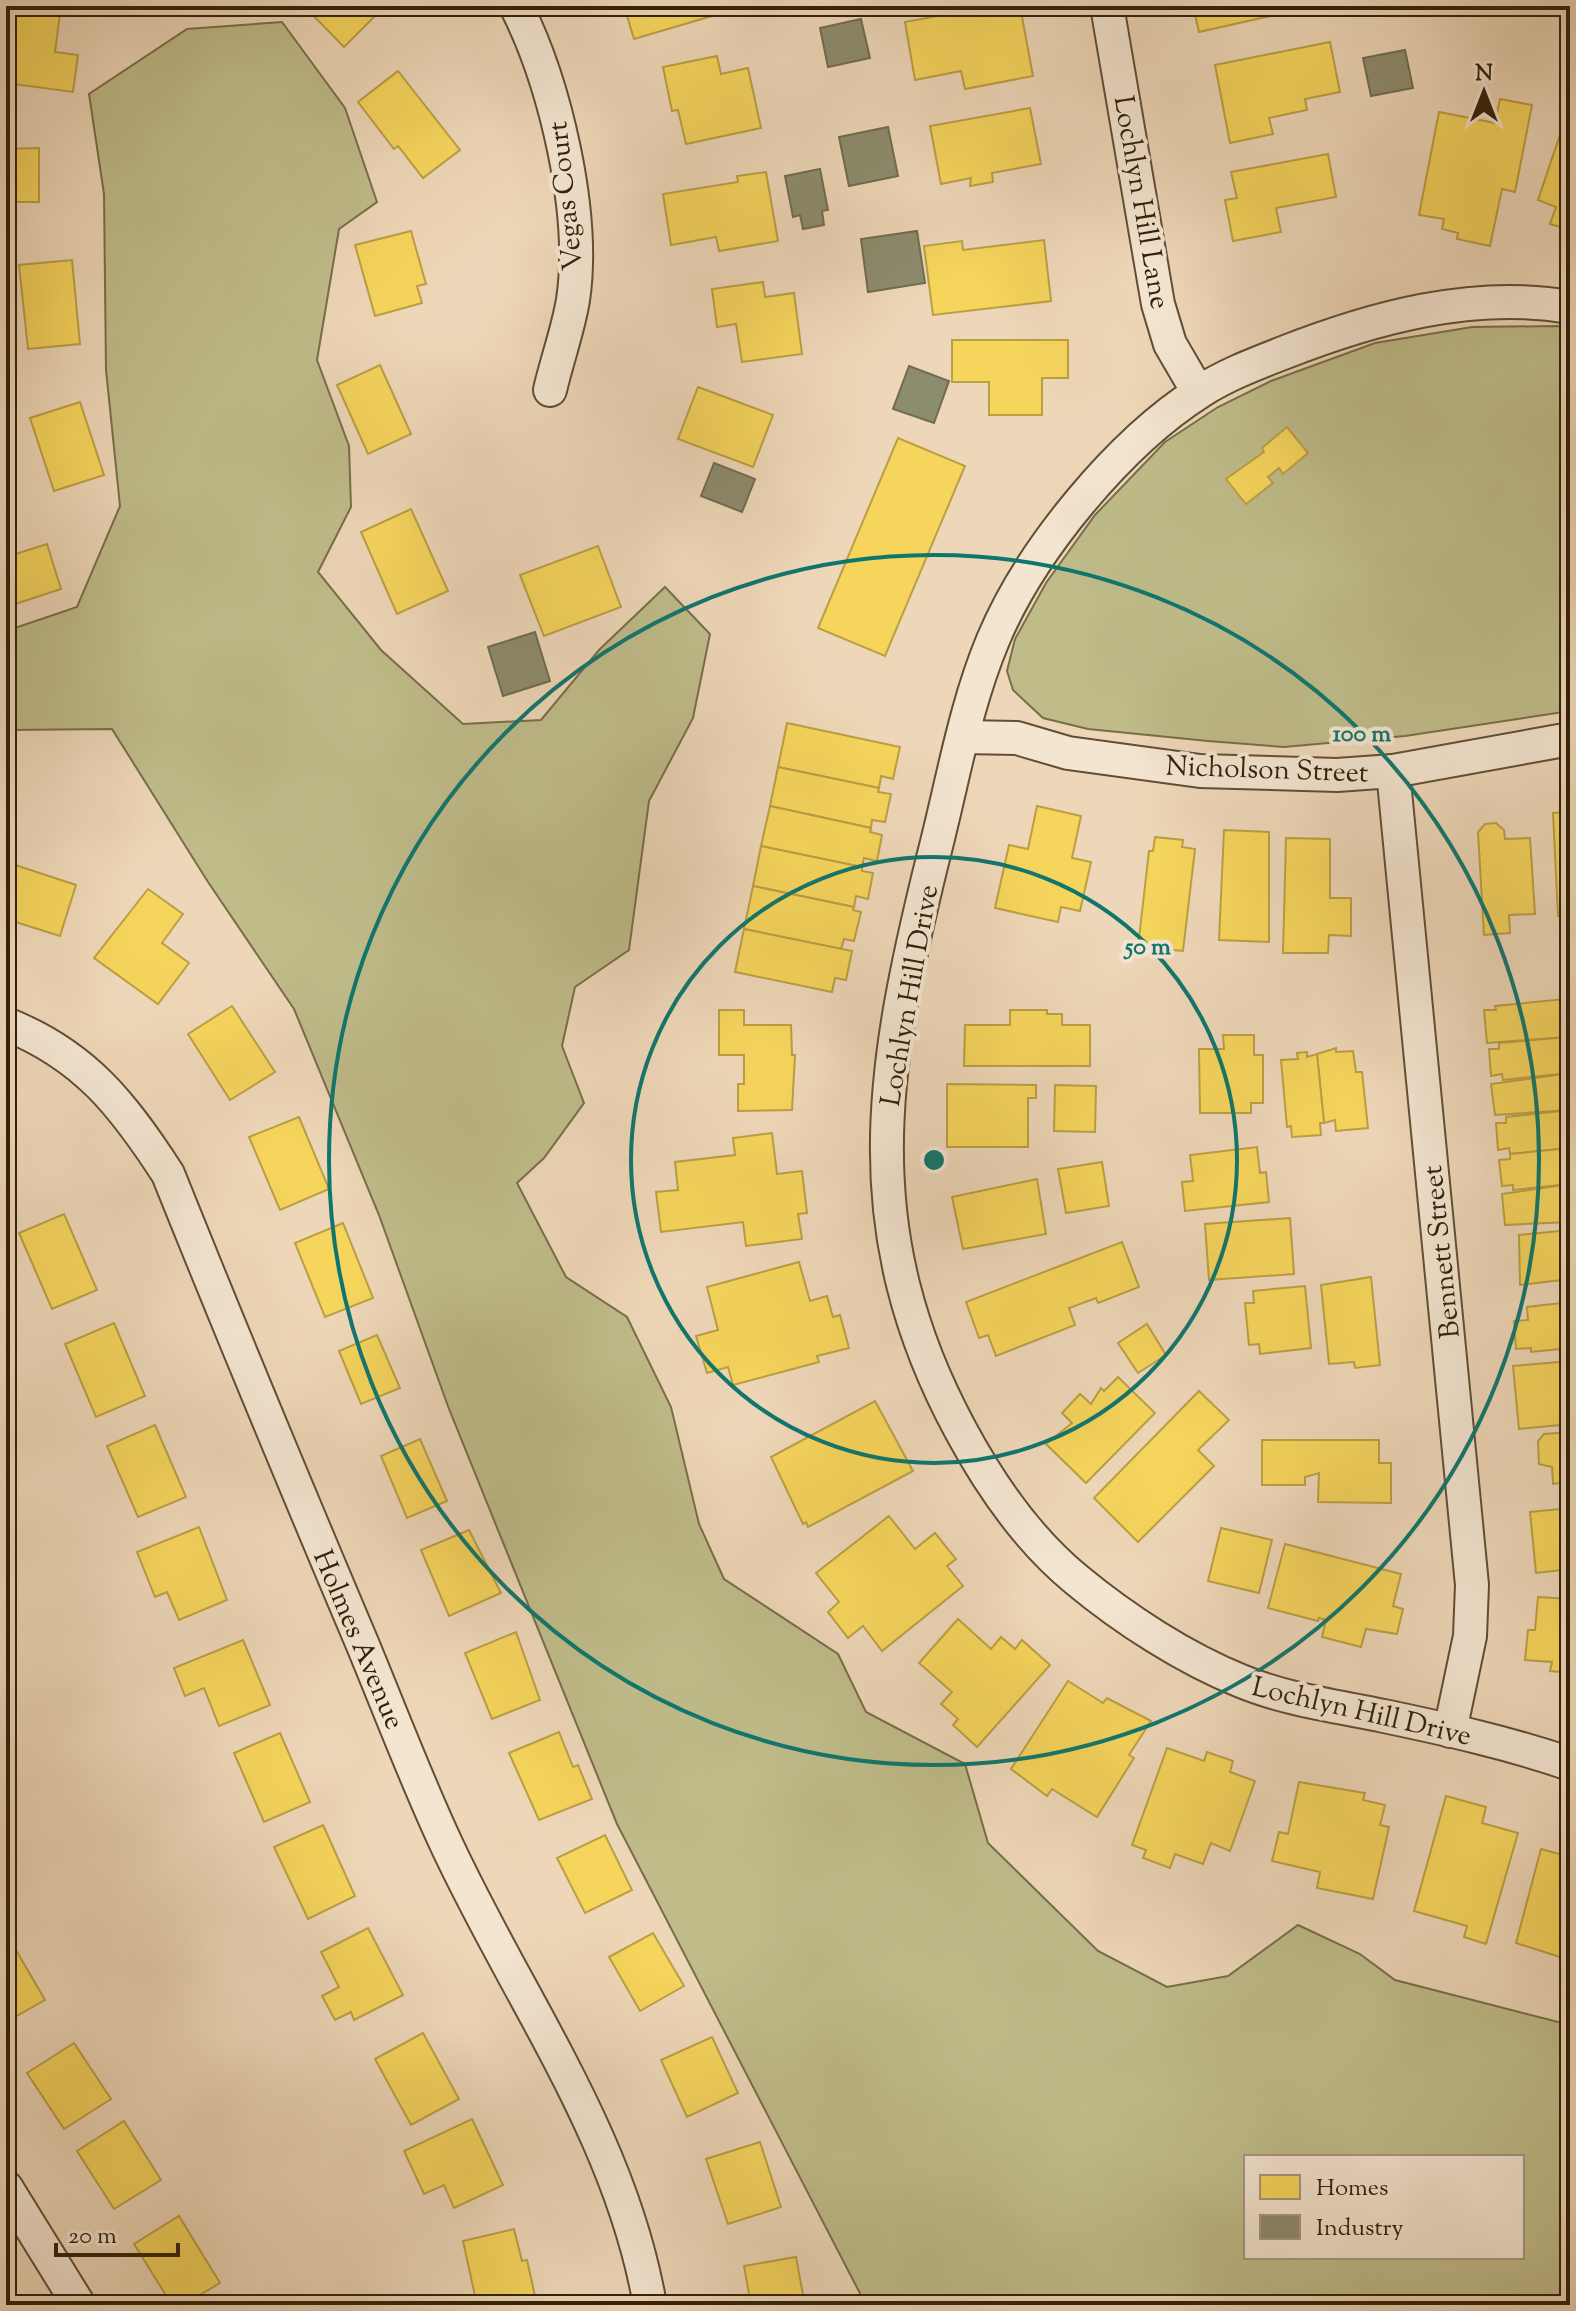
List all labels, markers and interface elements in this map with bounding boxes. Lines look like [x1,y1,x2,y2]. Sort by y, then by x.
north arrow [1444,52,1524,132]
text: N [1475,59,1493,91]
street label: Lochlyn Hill Lane [1102,93,1178,312]
street label: Vegas Court [539,119,595,272]
text: 100 m [1333,718,1391,752]
street label: Nicholson Street [1165,747,1369,795]
street label: Lochlyn Hill Drive [872,882,950,1109]
text: 50 m [1123,931,1171,965]
centre of rings [920,1146,948,1174]
street label: Bennett Street [1414,1163,1472,1340]
street label: Holmes Avenue [301,1544,413,1736]
street label: Lochlyn Hill Drive [1248,1668,1475,1758]
legend [1244,2155,1524,2259]
text: Homes [1316,2172,1388,2206]
scale bar [56,2207,178,2257]
text: Industry [1316,2212,1404,2246]
text: 20 m [68,2220,117,2254]

